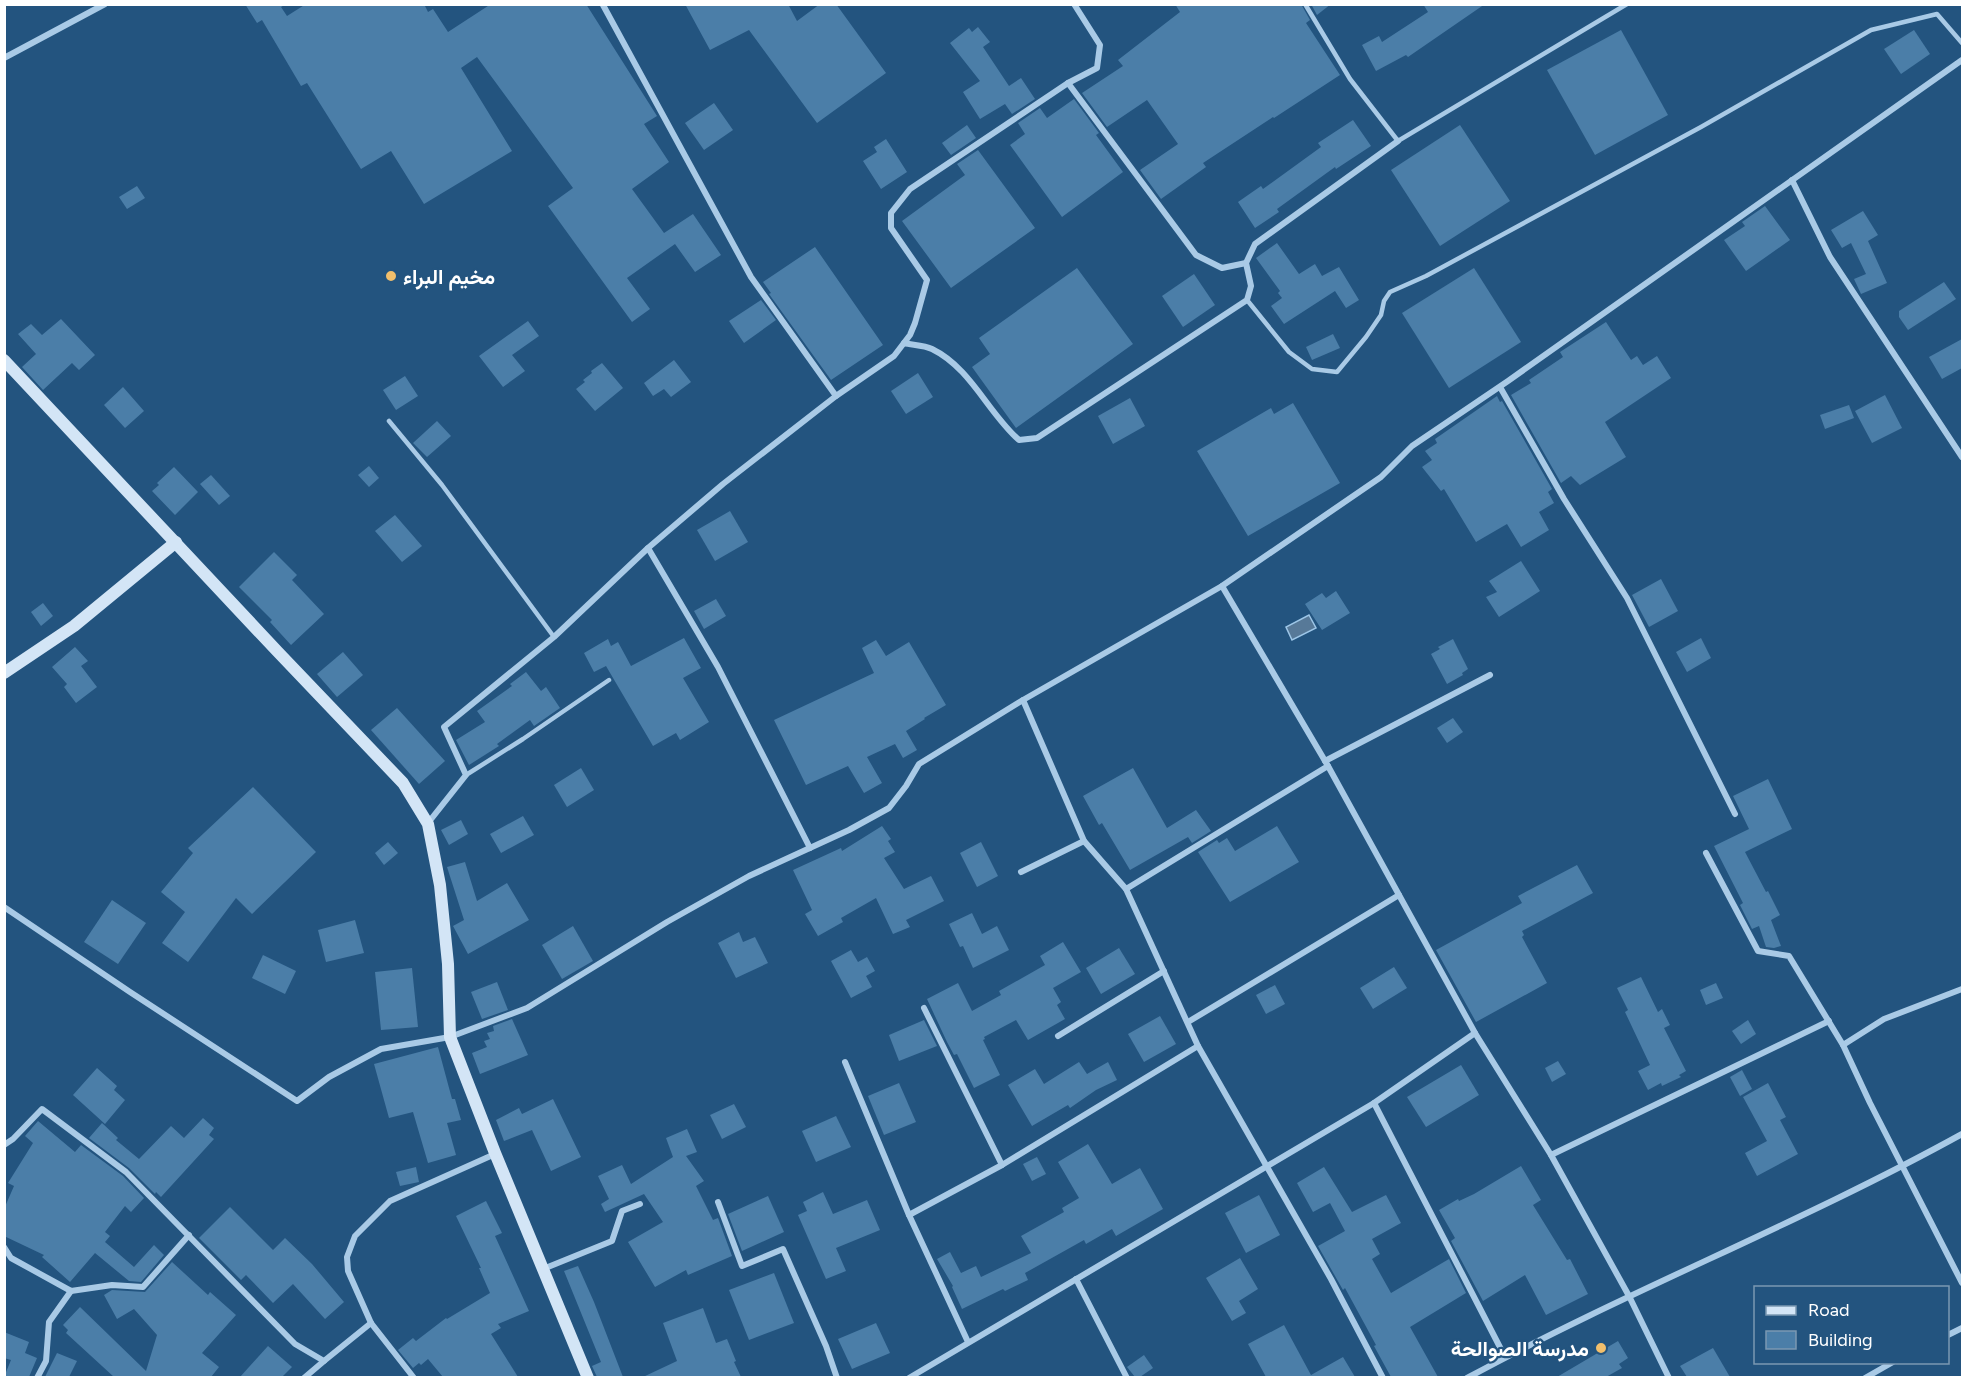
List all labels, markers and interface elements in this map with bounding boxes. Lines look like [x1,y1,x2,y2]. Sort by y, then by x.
place label: مخيم البراء [403,264,495,291]
marker: مخيم البراء [384,269,398,283]
legend [1754,1286,1949,1364]
text: Road [1808,1299,1849,1321]
text: Building [1808,1329,1873,1351]
place label: مدرسة الصوالحة [1451,1336,1589,1362]
marker: مدرسة الصوالحة [1594,1341,1608,1355]

